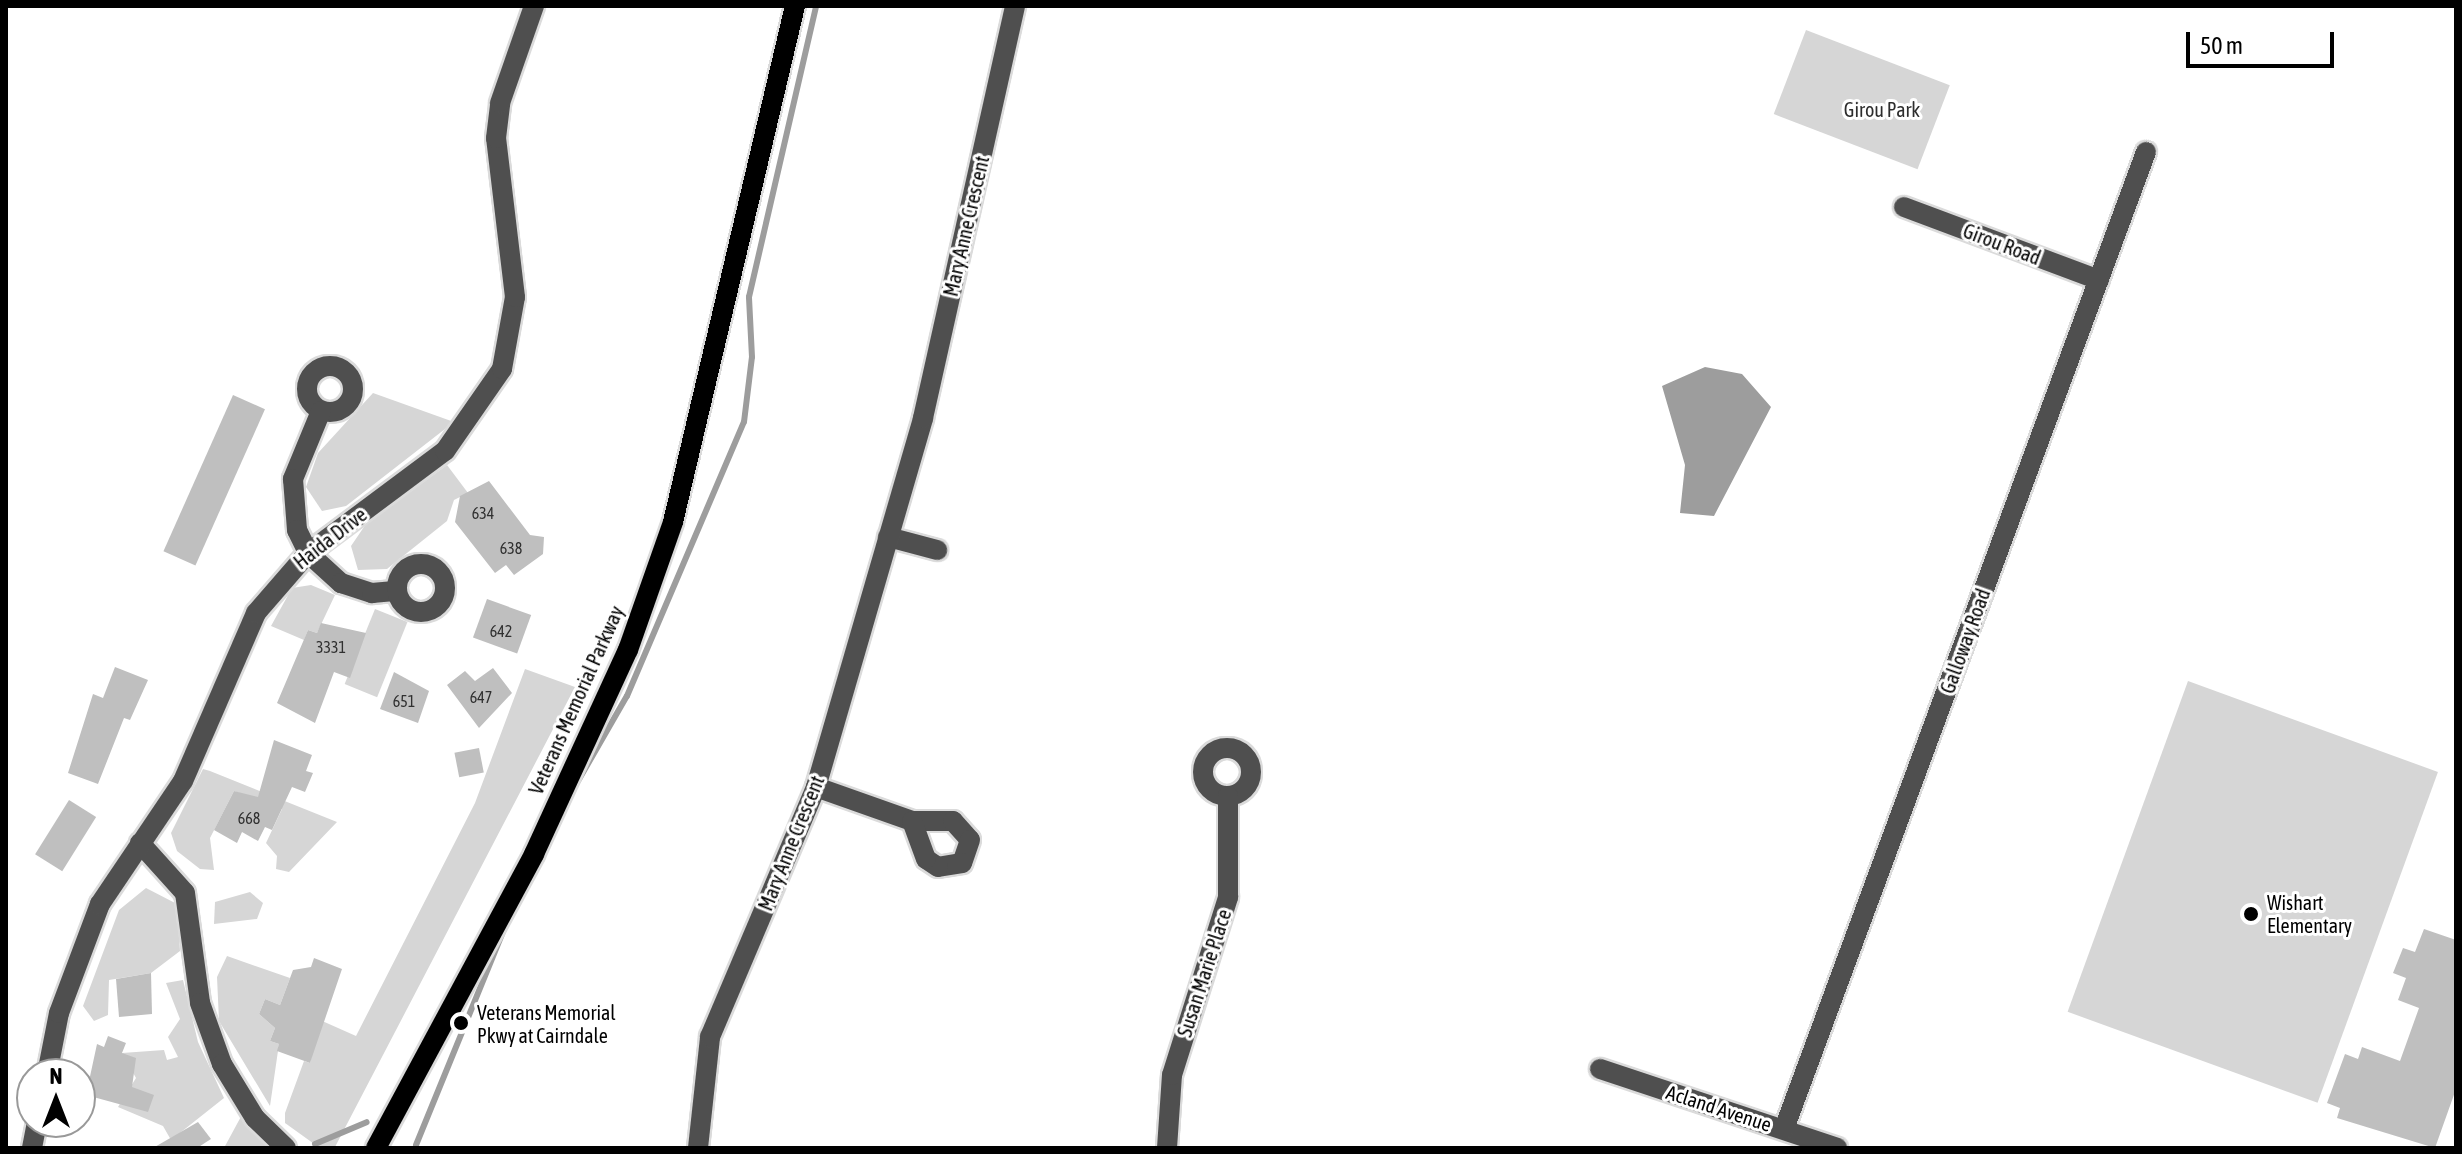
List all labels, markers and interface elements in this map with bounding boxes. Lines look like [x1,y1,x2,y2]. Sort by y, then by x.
scale bar [2190,16,2338,66]
text: 50 m [2200,32,2243,59]
park label: Girou Park [1844,97,1920,121]
street label: Mary Anne Crescent [938,153,994,299]
street label: Girou Road [1960,218,2044,270]
street label: Haida Drive [289,502,371,574]
house number: 634 [472,503,494,523]
house number: 638 [500,538,522,558]
street label: Galloway Road [1935,585,1995,697]
street label: Veterans Memorial Parkway [524,602,628,798]
house number: 642 [490,621,512,641]
house number: 3331 [316,637,346,657]
house number: 647 [470,687,492,707]
house number: 651 [393,691,415,711]
street label: Mary Anne Crescent [753,772,829,914]
house number: 668 [238,808,260,828]
place label: Wishart Elementary [2267,890,2352,937]
marker: Wishart Elementary [2242,905,2260,923]
street label: Susan Marie Place [1172,906,1236,1040]
place label: Veterans Memorial Pkwy at Cairndale [477,1000,616,1047]
marker: Veterans Memorial Pkwy at Cairndale [452,1014,470,1032]
north arrow [16,1058,96,1138]
text: N [50,1063,62,1089]
street label: Acland Avenue [1663,1080,1775,1136]

